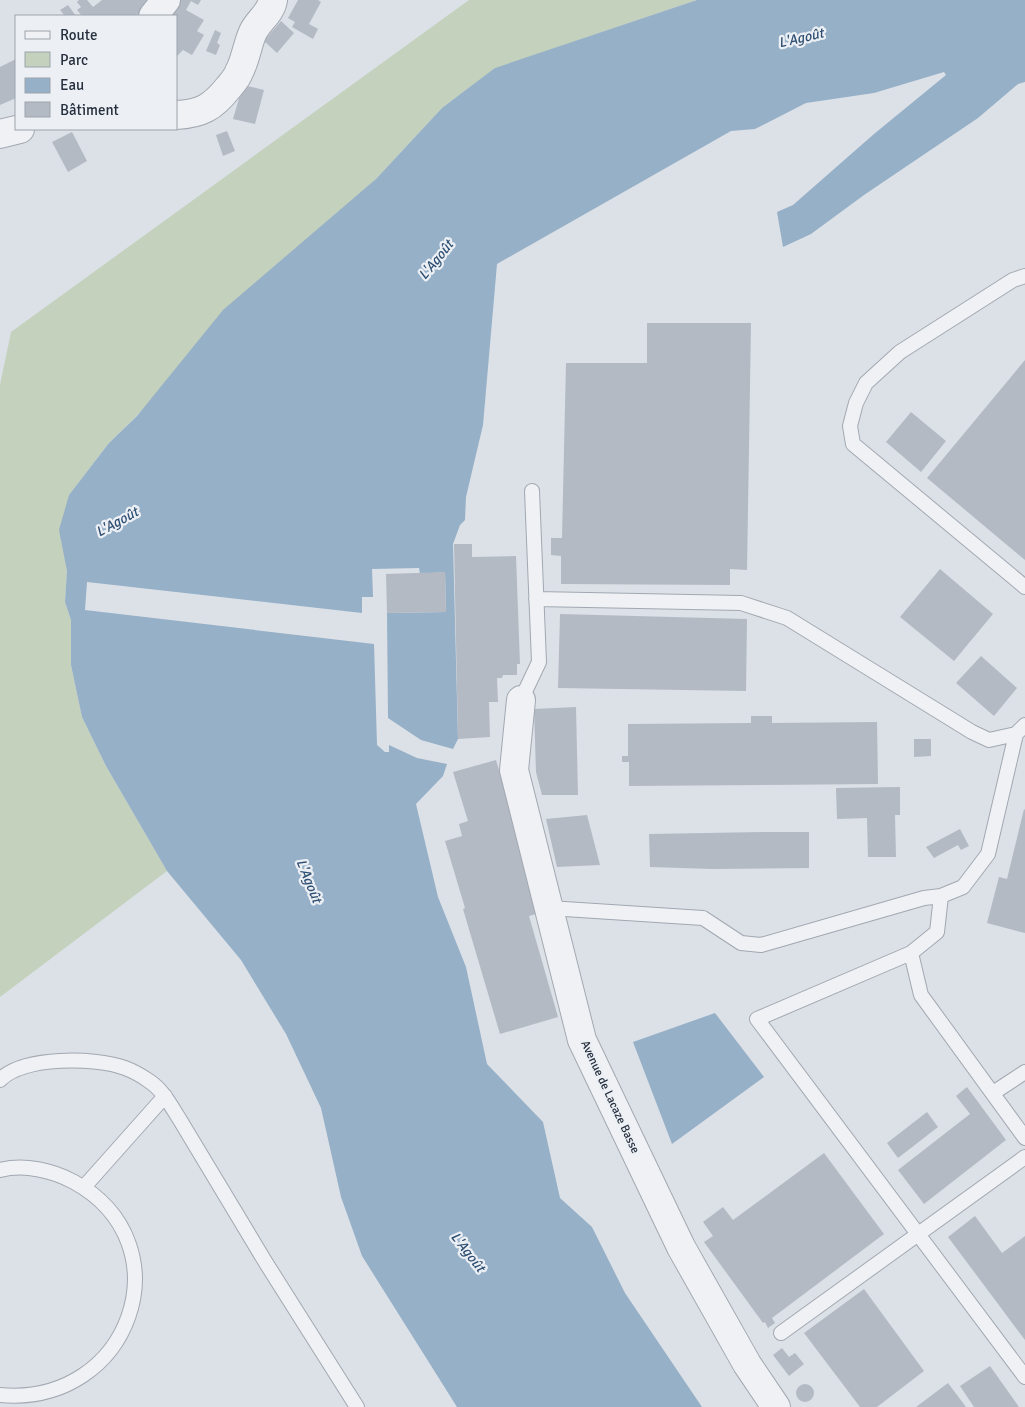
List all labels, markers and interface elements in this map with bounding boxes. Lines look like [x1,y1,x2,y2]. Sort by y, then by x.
legend [15,15,178,130]
water label: L'Agoût [777,24,827,51]
text: Route [60,26,97,44]
text: Parc [60,51,88,69]
text: Eau [60,76,84,94]
text: Bâtiment [60,101,119,119]
water label: L'Agoût [415,235,458,283]
water label: L'Agoût [93,502,143,541]
water label: L'Agoût [293,857,326,907]
street label: Avenue de Lacaze Basse [577,1038,643,1156]
water label: L'Agoût [447,1229,490,1277]

